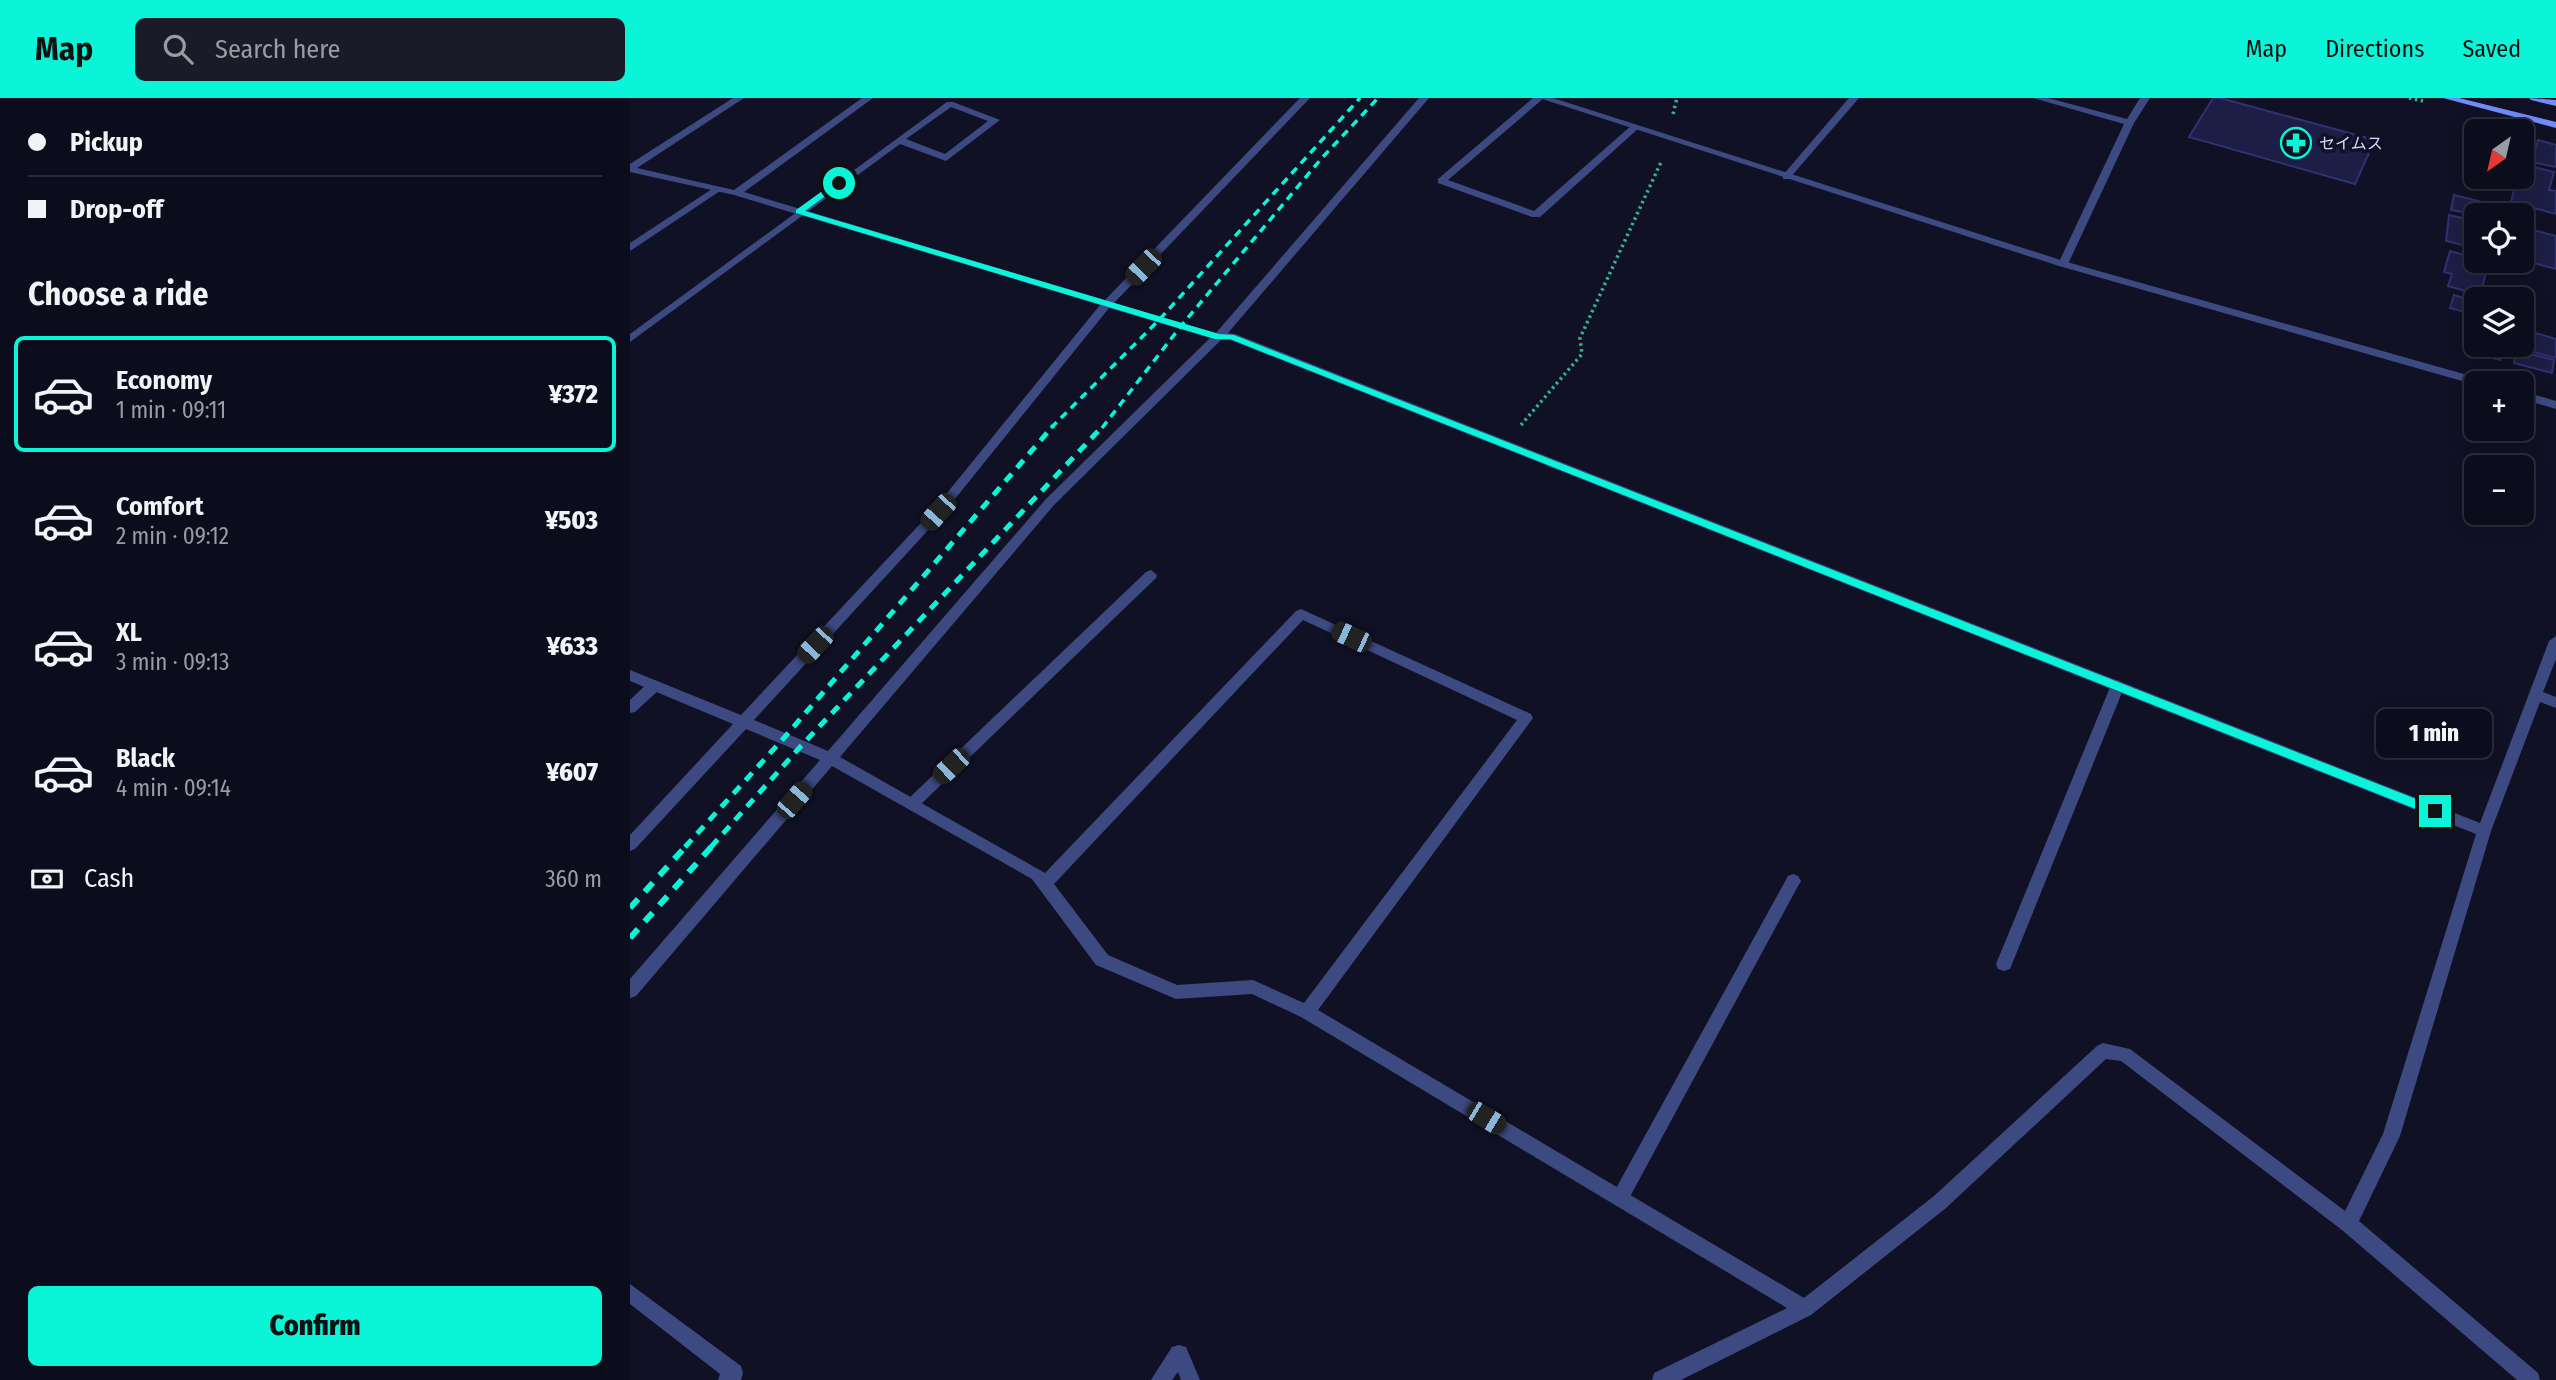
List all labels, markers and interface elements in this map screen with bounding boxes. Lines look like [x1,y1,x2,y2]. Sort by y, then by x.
search box [135,18,625,81]
text: Map [35,29,93,69]
icon: search [159,30,197,68]
text: Search here [215,34,340,65]
text: Map [2246,35,2287,63]
text: Directions [2325,35,2424,63]
text: Saved [2462,35,2521,63]
north arrow [2464,119,2534,189]
map controls [2464,119,2534,525]
pharmacy icon: セイムス [2279,126,2313,160]
text: Pickup [70,127,143,158]
place label: セイムス [2319,134,2383,153]
route start [823,167,855,199]
text: Drop-off [70,194,163,225]
button: locate [2464,203,2534,273]
car [1121,245,1166,289]
text: Choose a ride [28,275,209,313]
button: layers [2464,287,2534,357]
icon: car [32,363,95,426]
text: Economy [116,365,212,396]
button: + [2464,371,2534,441]
text: ¥372 [549,379,598,410]
text: 1 min · 09:11 [116,396,226,424]
button: − [2464,455,2534,525]
icon: car [32,489,95,552]
car [917,489,960,535]
text: Comfort [116,491,204,522]
text: ¥503 [545,505,598,536]
text: 2 min · 09:12 [116,522,229,550]
icon: car [32,615,95,678]
text: XL [116,617,142,648]
car [1328,619,1375,655]
car [793,622,838,668]
text: ¥633 [546,631,598,662]
text: 3 min · 09:13 [116,648,229,676]
callout: 1 min [2377,710,2493,758]
text: 1 min [2409,719,2459,747]
icon: car [32,741,95,804]
text: Black [116,743,175,774]
car [929,744,974,788]
text: ¥607 [546,757,598,788]
text: 4 min · 09:14 [116,774,231,802]
car [773,777,816,823]
route end [2419,795,2451,827]
icon: cash [28,860,66,898]
text: Cash [84,863,134,894]
text: 360 m [545,865,602,893]
car [1463,1098,1510,1138]
button: Confirm [28,1286,602,1366]

